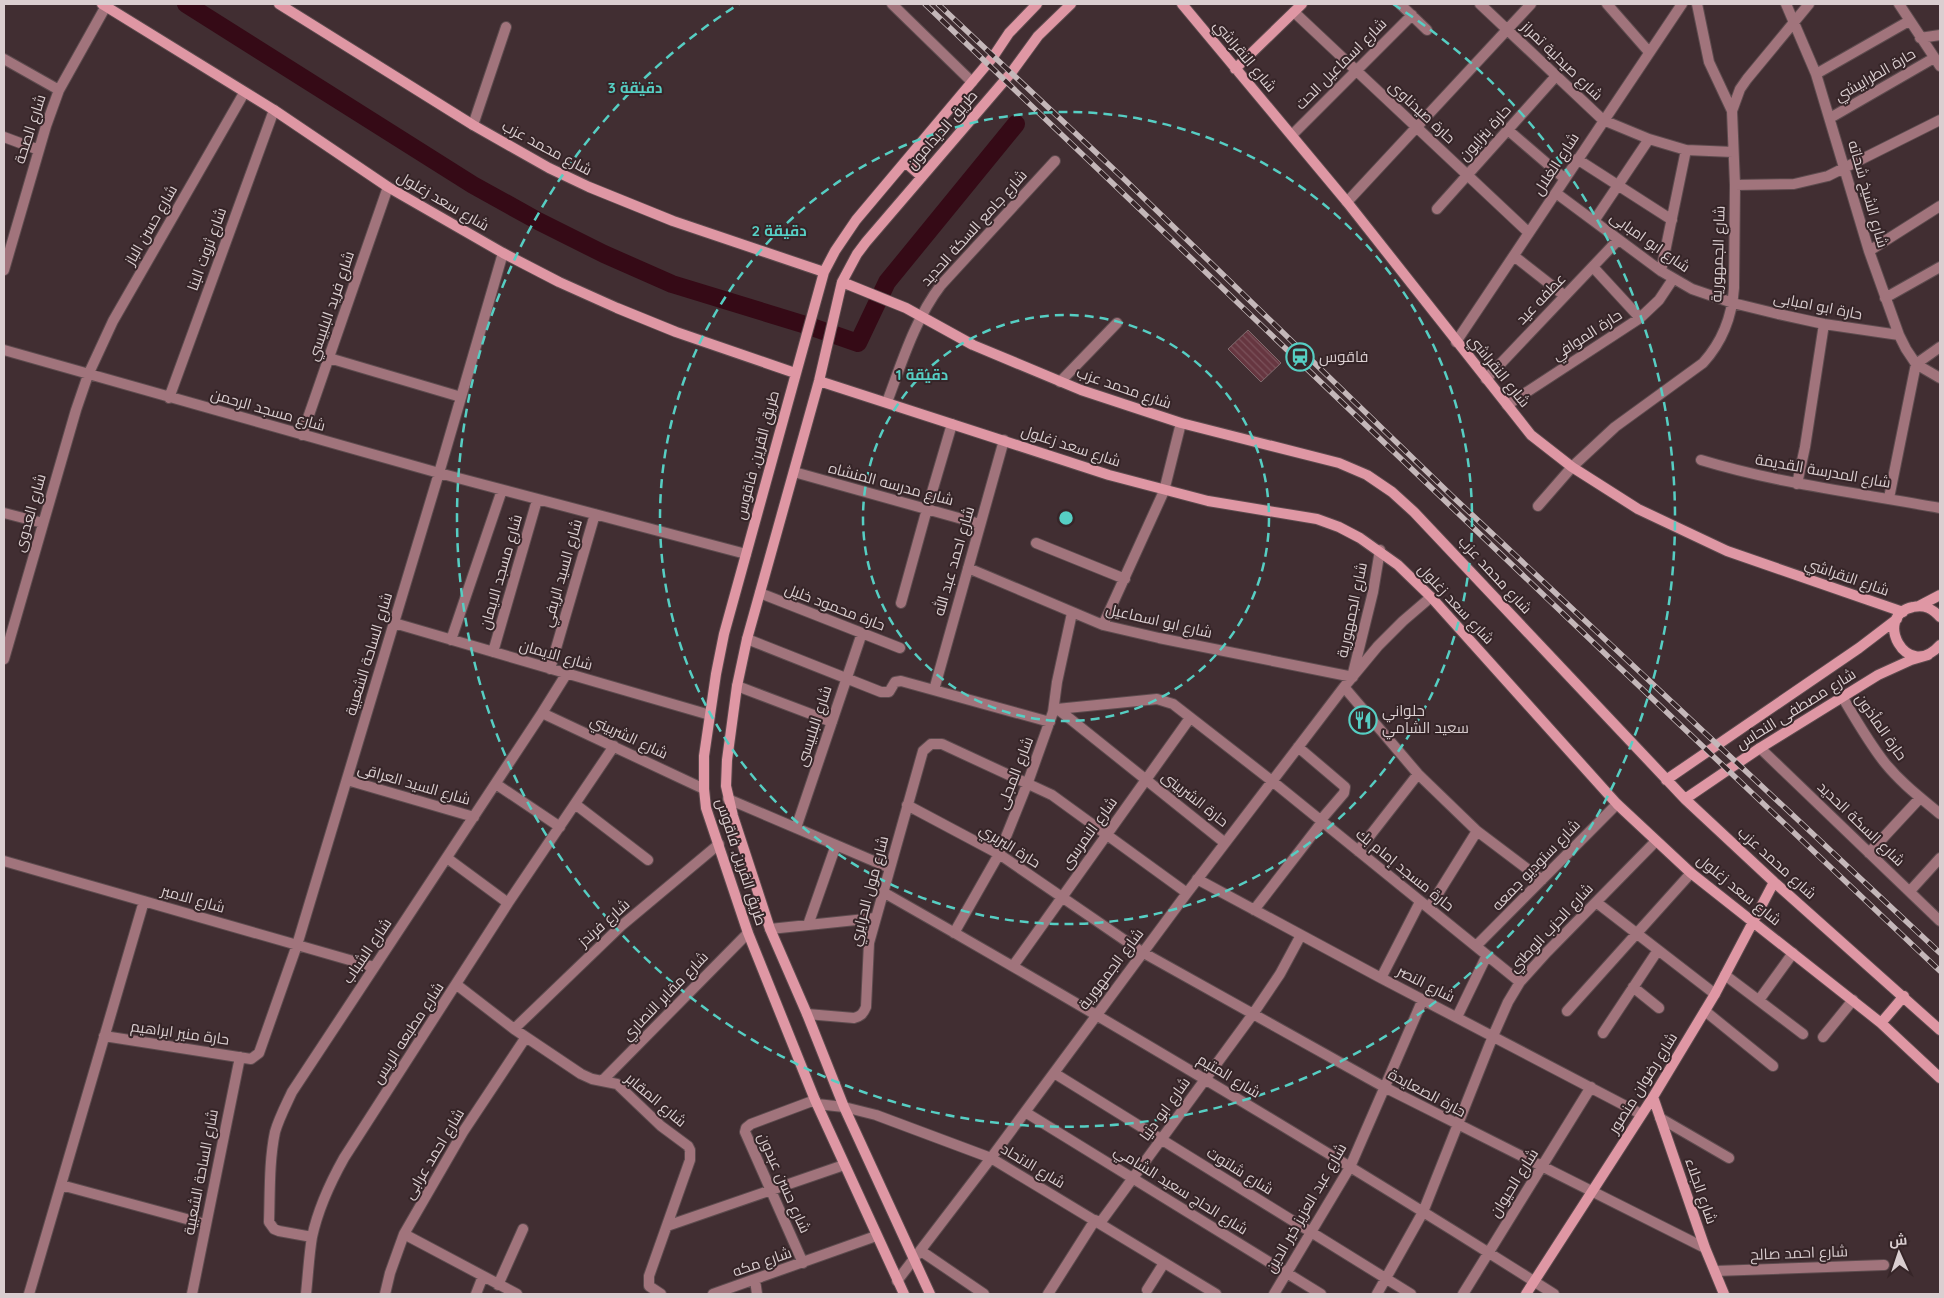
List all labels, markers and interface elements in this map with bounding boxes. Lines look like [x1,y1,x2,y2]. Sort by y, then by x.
street label: شارع اسماعيل الحت [1291,14,1392,115]
street label: شارع النقراشي [1208,16,1281,97]
street label: شارع صيدلية تمراز [1516,16,1607,106]
street label: حارة الطرابيشي [1831,44,1920,108]
street label: حارة صيدناوى [1384,76,1460,148]
text: 3 دقيقة [608,78,662,97]
street label: طريق الديدامون [902,86,982,174]
street label: شارع الصحة [9,92,52,167]
street label: حارة بنزايون [1454,101,1516,165]
street label: شارع محمد عزب [498,116,596,181]
street label: شارع الغلال [1528,129,1585,200]
street label: شارع الشيخ شحاته [1842,138,1893,250]
street label: شارع جامع السكة الحديد [916,166,1032,291]
street label: شارع سعد زغلول [393,167,493,236]
street label: شارع حسن الباز [119,181,183,270]
street label: شارع ثروت البنا [183,205,232,294]
street label: شارع الجمهورية [1706,205,1731,303]
street label: شارع ابو امبابى [1605,207,1694,278]
text: 2 دقيقة [751,221,807,240]
street label: شارع فريد البلبيسي [303,248,361,364]
street label: عطفه عيد [1512,269,1570,328]
street label: حارة ابو امبابى [1772,288,1864,324]
street label: حارة الموافي [1548,305,1627,367]
street label: شارع النقراشي [1462,330,1534,413]
station icon: فاقوس [1285,342,1315,372]
place label: فاقوس [1319,347,1368,367]
street label: شارع محمد عزب [1073,362,1174,415]
text: 1 دقيقة [896,365,948,384]
street label: شارع مسجد الرحمن [208,384,328,437]
street label: طريق القرين, فاقوس [730,388,784,522]
street label: شارع سعد زغلول [1018,421,1123,472]
street label: شارع المدرسة القديمة [1754,449,1892,494]
street label: شارع مدرسه المنشاه [826,458,956,511]
street label: شارع العدوى [9,472,52,555]
street label: شارع احمد عبد الله [929,504,980,618]
centre of rings [1057,509,1075,527]
street label: شارع مسجد الايمان [475,512,528,632]
street label: شارع السيد الريفي [537,517,589,630]
street label: شارع محمد عزب [1453,532,1536,619]
street label: شارع النقراشي [1801,553,1892,603]
street label: شارع سعد زغلول [1413,559,1499,649]
street label: شارع الجمهورية [1332,561,1373,660]
street label: حارة محمود خليل [782,579,888,635]
street label: شارع الساحة الشعبية [341,590,398,718]
street label: شارع ابو اسماعيل [1104,599,1214,644]
street label: شارع الايمان [517,635,595,676]
street label: شارع مصطفى النحاس [1732,664,1860,755]
street label: شارع البلبيسى [792,683,837,769]
street label: حارة المأذون [1851,689,1911,765]
place label: حلواني سعيد الشامي [1382,701,1469,740]
restaurant icon: حلواني سعيد الشامي [1348,705,1378,735]
street label: شارع الشربيني [586,710,671,766]
street label: شارع المجلى [992,734,1039,813]
street label: شارع السيد العراقى [355,758,473,811]
street label: حارة الشربينى [1157,767,1233,831]
street label: شارع السكة الحديد [1812,777,1909,872]
street label: شارع النمرسى [1056,793,1123,874]
street label: طريق القرين, فاقوس [711,796,771,928]
street label: شارع ستوديو جمعه [1487,815,1585,916]
street label: حارة البربري [975,819,1044,874]
street label: شارع محمد عزب [1733,822,1821,904]
street label: حارة مسجد إمام بك [1352,824,1458,916]
street label: شارع مول الحرايري [845,834,895,949]
street label: شارع سعد زغلول [1692,850,1785,931]
street label: شارع الحزب الوطني [1504,879,1599,978]
street label: شارع الامير [158,880,227,919]
street label: شارع فرندز [573,895,635,953]
street label: شارع الشباب [338,914,397,988]
street label: شارع الجمهورية [1074,924,1149,1014]
street label: شارع مقابر النصاري [617,947,714,1046]
street label: شارع النصر [1392,960,1458,1008]
street label: شارع مطبعه الريس [368,978,449,1088]
street label: حارة منير ابراهيم [129,1016,231,1050]
street label: شارع رضوان منصور [1603,1029,1683,1139]
street label: شارع المتيم [1193,1049,1264,1103]
street label: حارة الصعايدة [1385,1064,1469,1121]
street label: شارع المقابر [620,1068,691,1132]
street label: شارع ابو دنيا [1135,1073,1196,1145]
street label: شارع احمد عرابى [399,1105,470,1204]
street label: شارع الساحة الشعبية [179,1107,224,1237]
street label: شارع حسن عبدون [752,1130,815,1237]
street label: شارع الاتحاد [997,1139,1069,1194]
street label: شارع عبد العزيز خير الدين [1261,1140,1352,1277]
street label: شارع الحاج سعيد الشامي [1109,1141,1252,1241]
street label: شارع شلتوت [1202,1143,1277,1200]
street label: شارع الحيوان [1485,1145,1544,1222]
street label: شارع الجلاء [1679,1155,1722,1227]
north arrow [1874,1228,1924,1278]
text: ش [1889,1231,1908,1249]
street label: شارع احمد صالح [1750,1241,1848,1266]
street label: شارع مكه [730,1243,795,1282]

